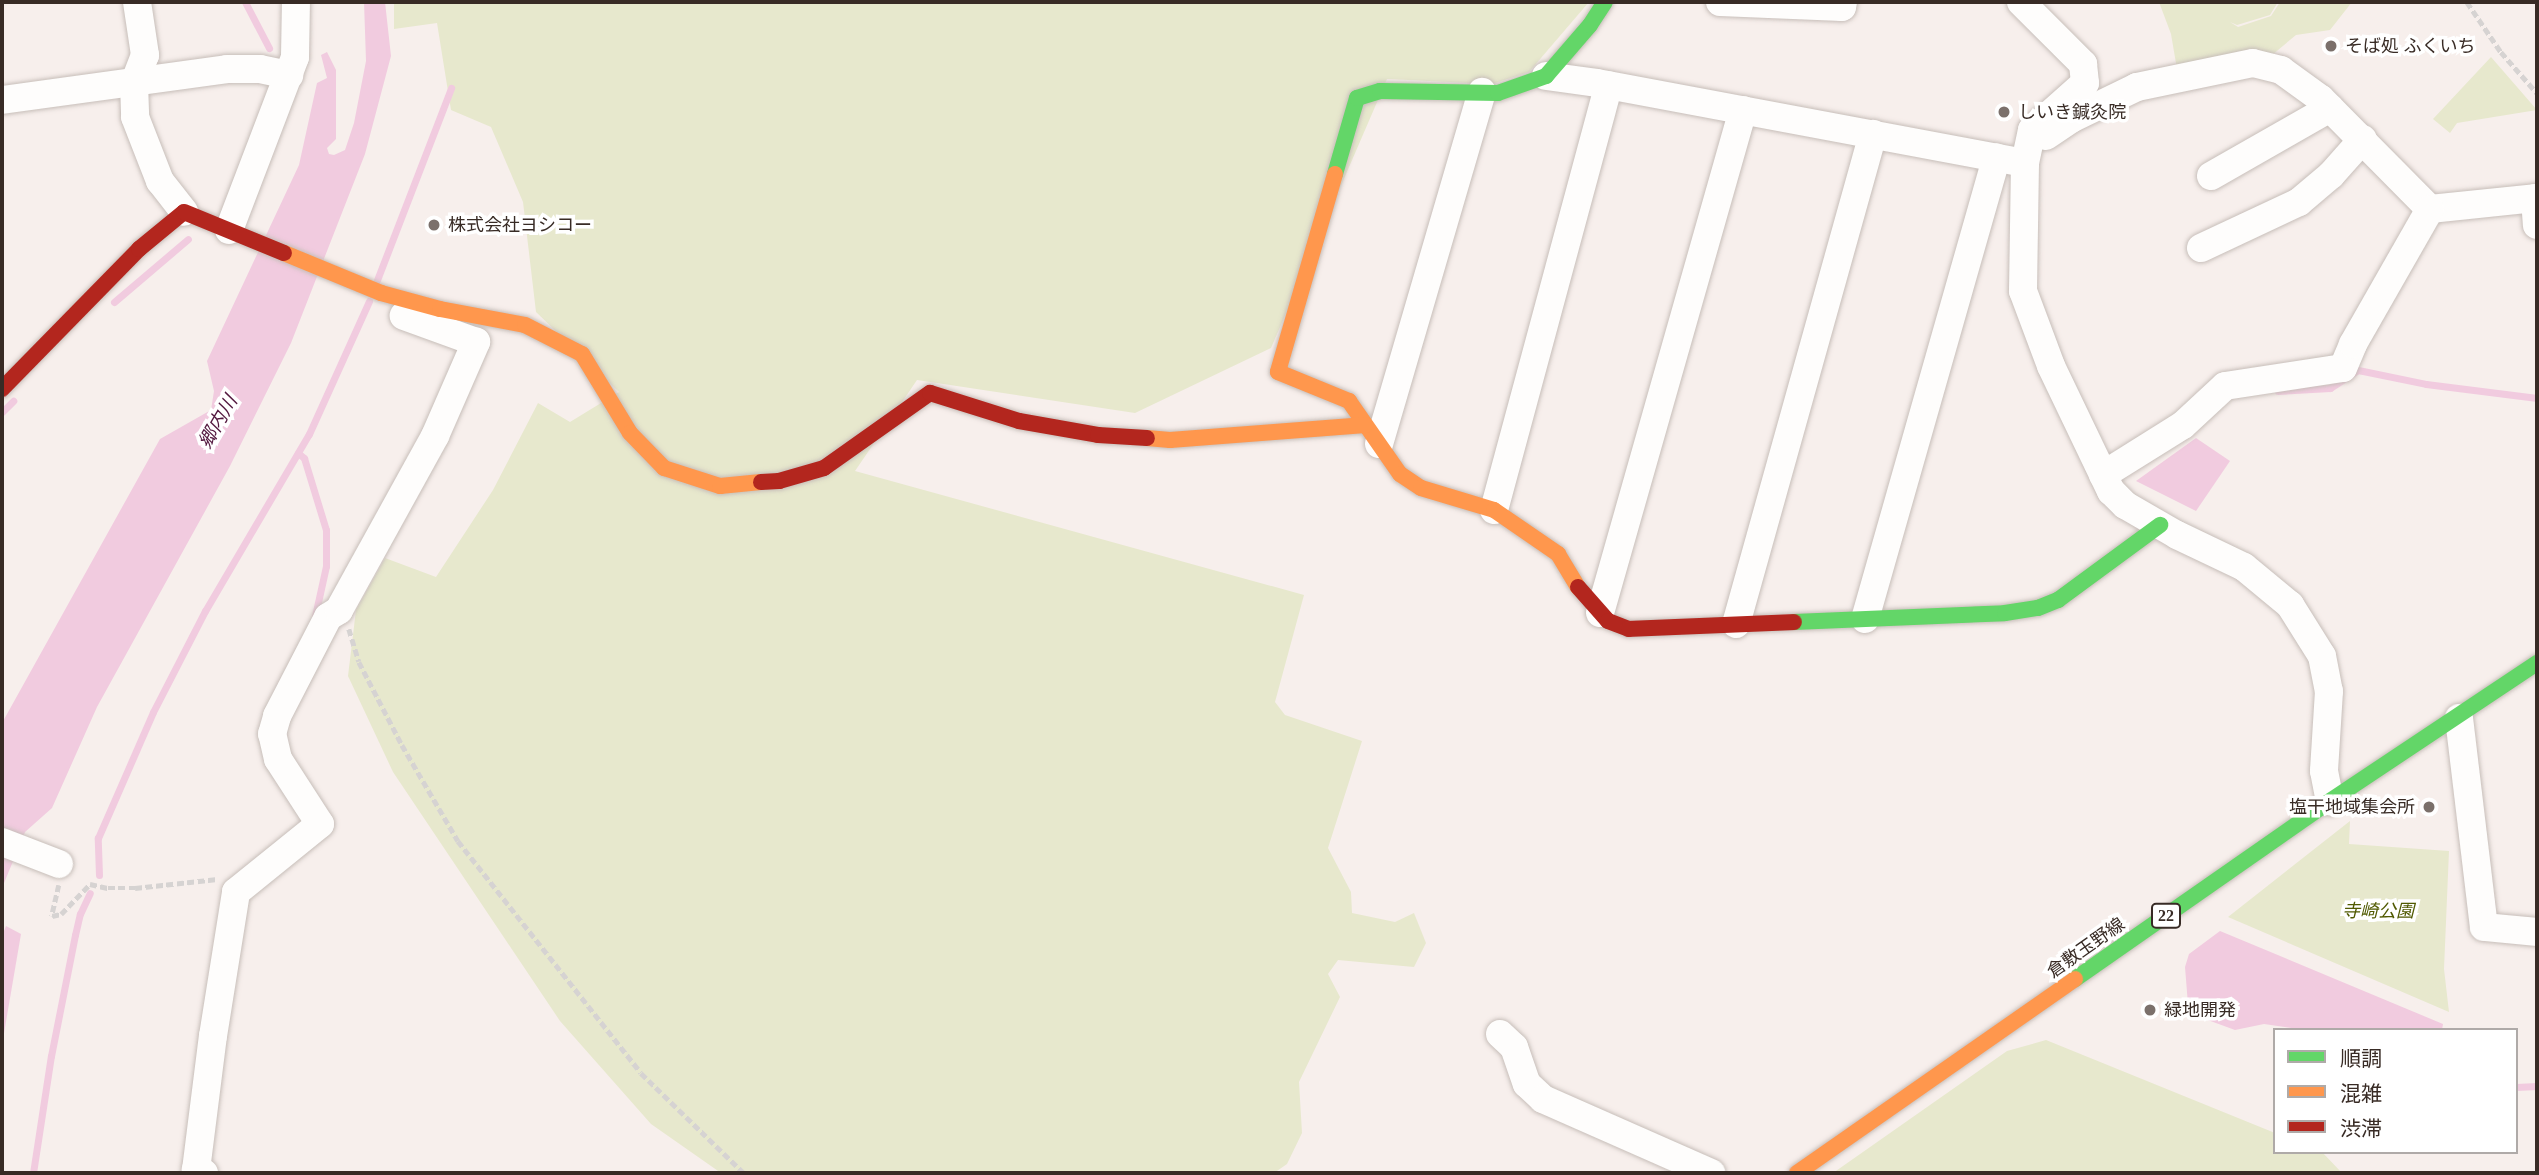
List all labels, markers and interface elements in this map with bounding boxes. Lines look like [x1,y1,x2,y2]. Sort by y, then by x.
place label: そば処 ふくいち [2345,35,2475,57]
marker: そば処 ふくいち [2323,38,2339,54]
place label: しいき鍼灸院 [2018,101,2126,123]
marker: しいき鍼灸院 [1996,104,2012,120]
place label: 株式会社ヨシコー [448,214,592,236]
marker: 株式会社ヨシコー [426,217,442,233]
water label: 郷内川 [194,392,242,452]
place label: 塩干地域集会所 [2289,796,2415,818]
marker: 塩干地域集会所 [2421,799,2437,815]
park label: 寺崎公園 [2342,900,2414,922]
road number: 22 [2150,904,2182,928]
street label: 倉敷玉野線 [2043,913,2129,983]
place label: 緑地開発 [2164,999,2236,1021]
marker: 緑地開発 [2142,1002,2158,1018]
legend [2273,1028,2518,1154]
text: 順調 [2340,1047,2382,1071]
text: 混雑 [2340,1082,2382,1106]
text: 渋滞 [2340,1117,2382,1141]

